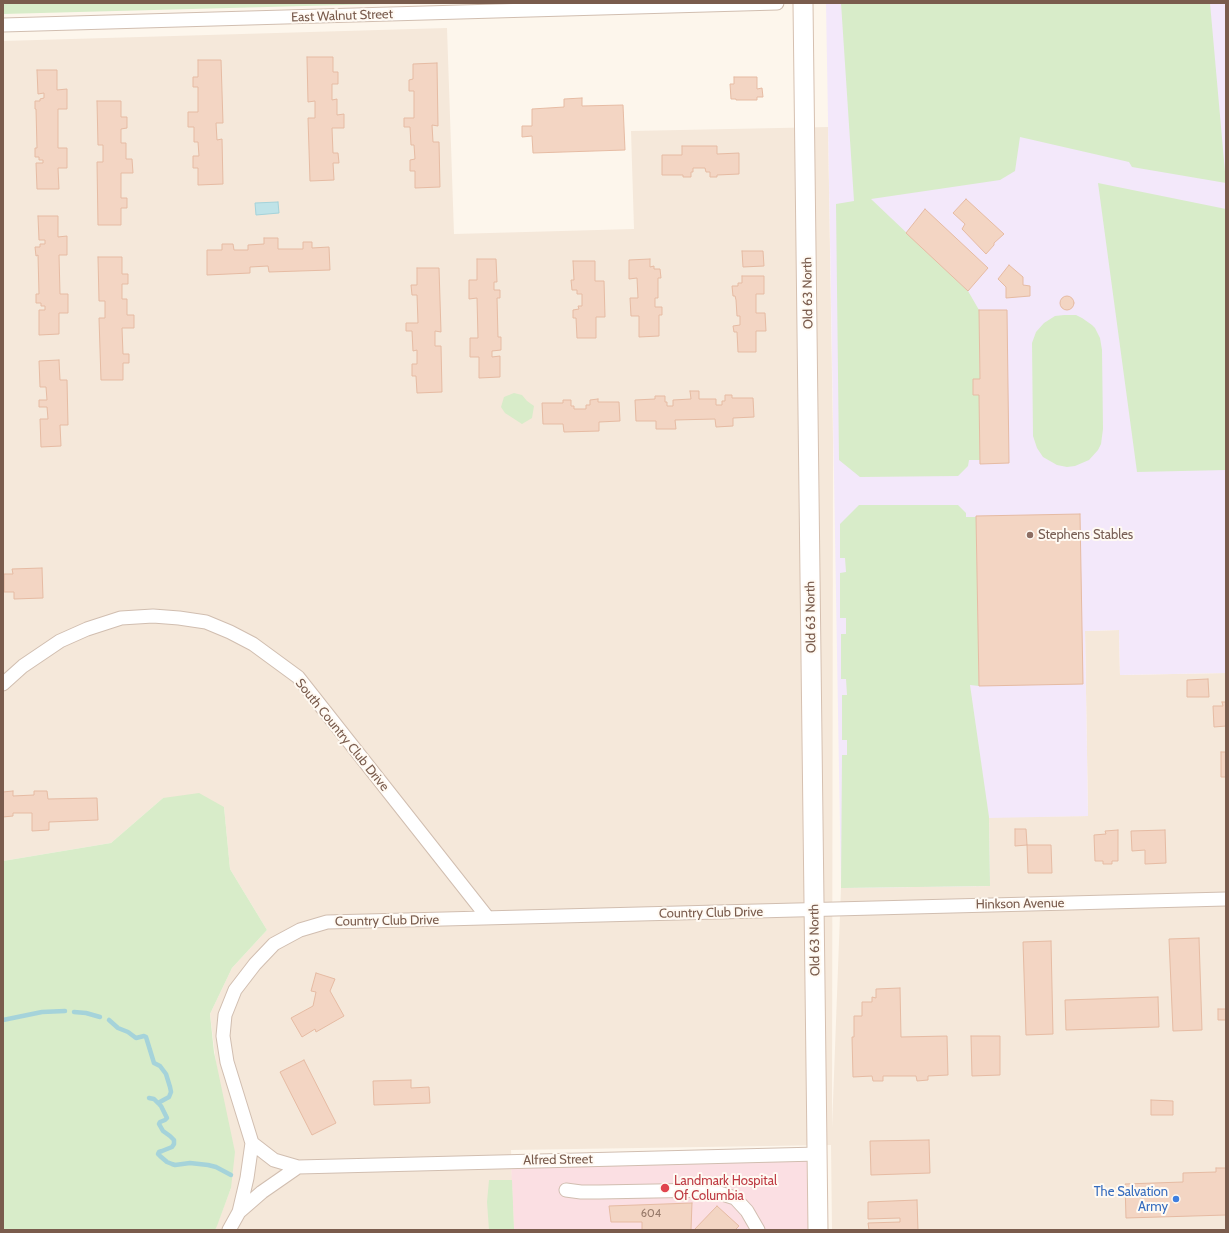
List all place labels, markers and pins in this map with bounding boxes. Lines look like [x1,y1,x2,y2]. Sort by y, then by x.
place label: Stephens Stables [1038,527,1133,543]
marker: Stephens Stables [1025,530,1035,540]
place label: Landmark Hospital Of Columbia [674,1173,777,1204]
marker: Landmark Hospital Of Columbia [659,1182,671,1194]
place label: The Salvation Army [1094,1184,1168,1215]
marker: The Salvation Army [1171,1194,1181,1204]

